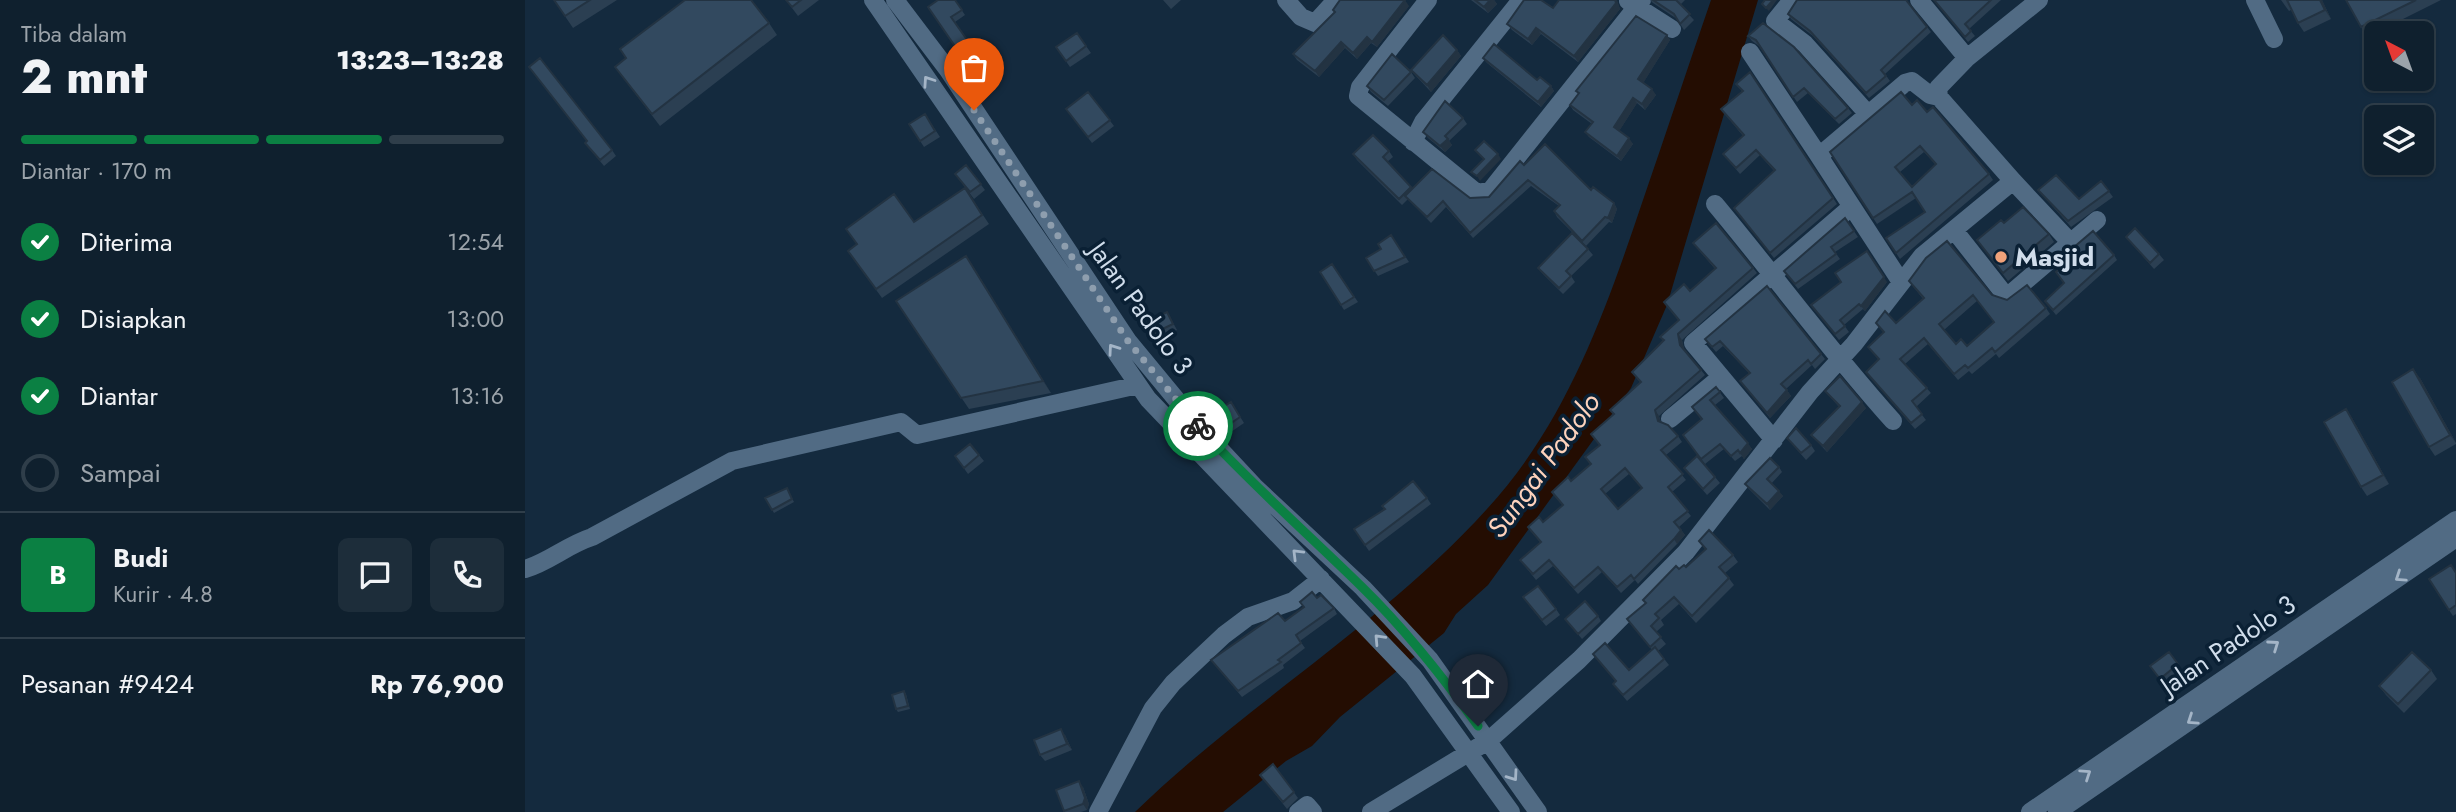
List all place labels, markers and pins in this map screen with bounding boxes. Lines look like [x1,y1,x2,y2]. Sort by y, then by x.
pin [944,38,1004,110]
place label: Masjid [2015,238,2094,276]
marker: Masjid [1993,249,2009,265]
pin [1448,654,1508,726]

